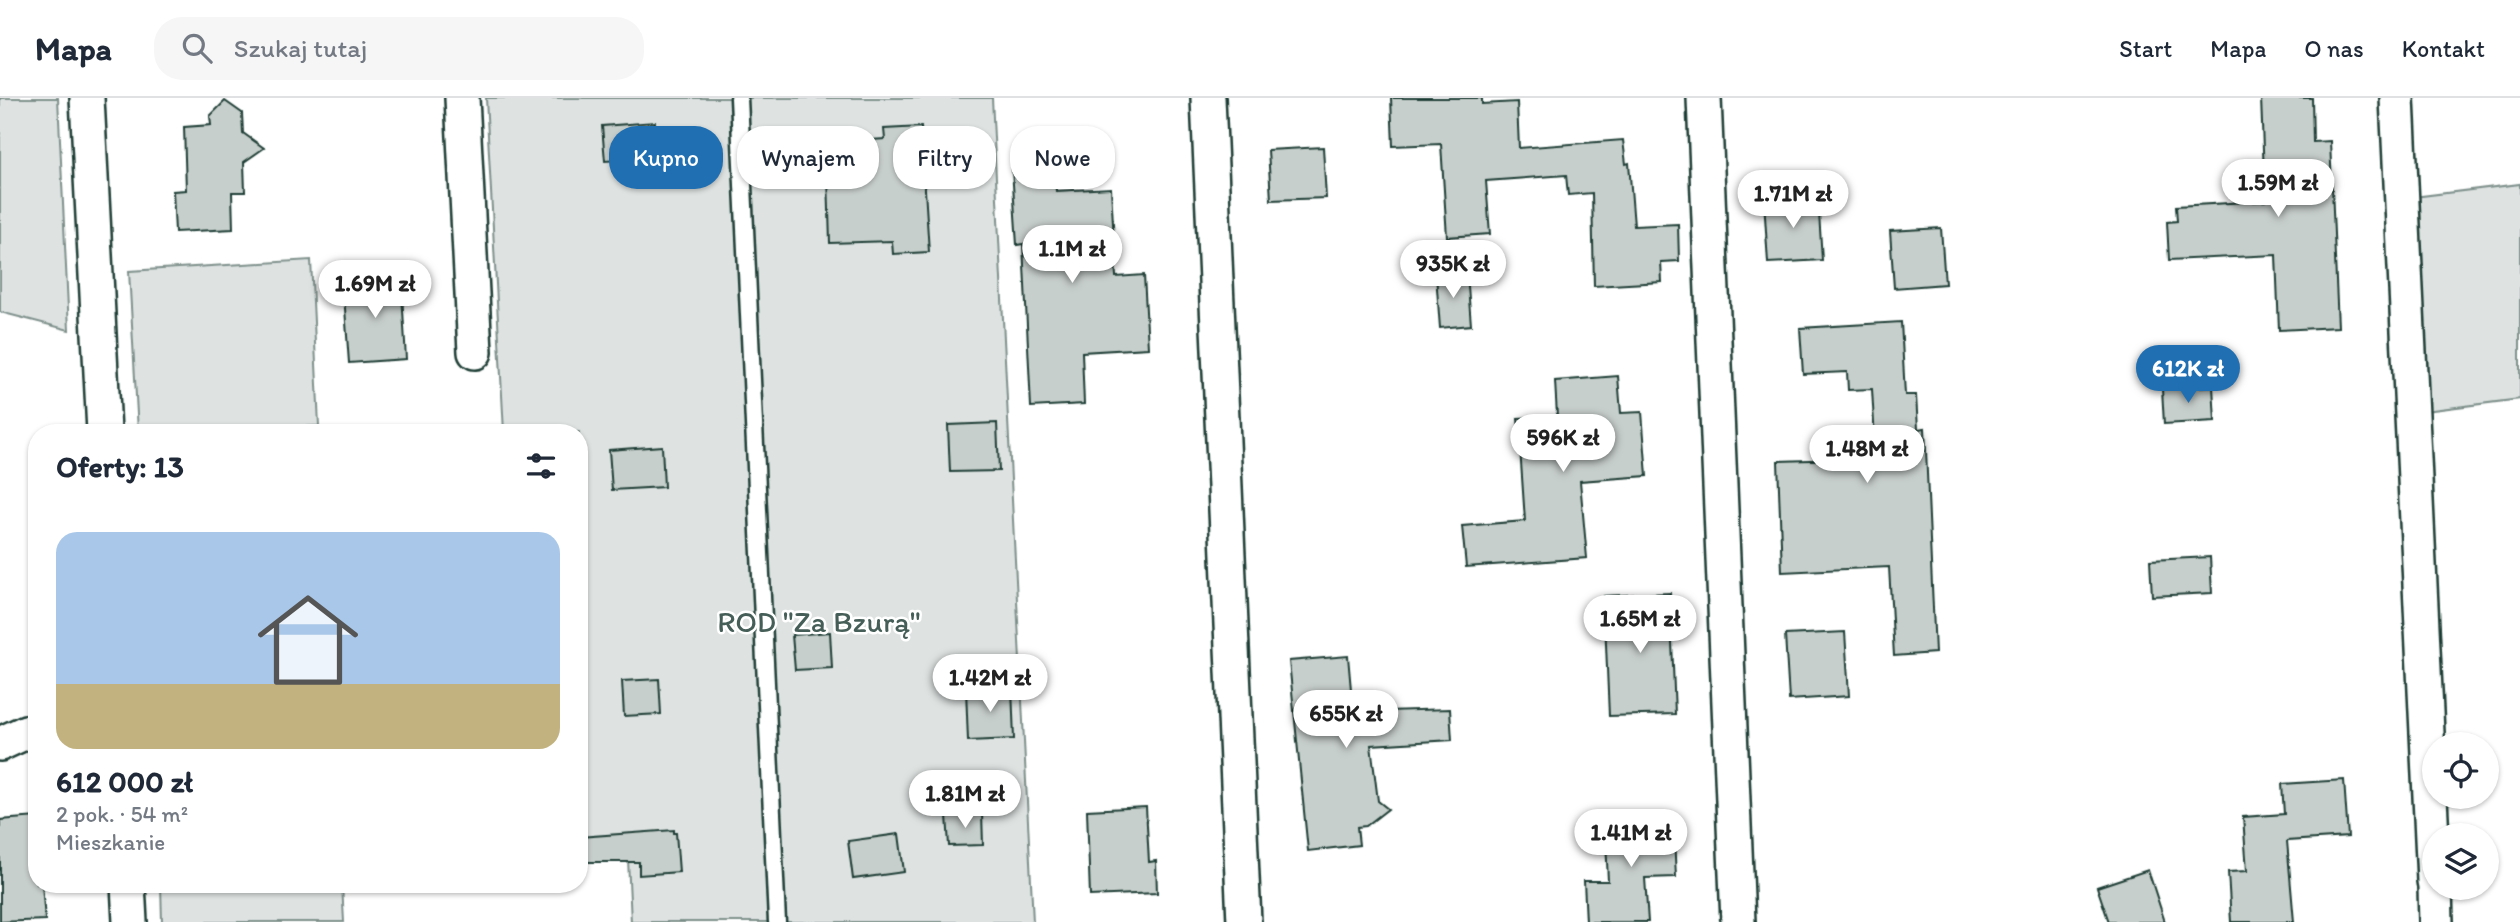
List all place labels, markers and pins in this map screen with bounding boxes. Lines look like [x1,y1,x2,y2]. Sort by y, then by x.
pin: 1.59M zł [2206,159,2350,219]
pin: 1.71M zł [1721,170,1865,230]
pin: 1.1M zł [1007,226,1137,285]
pin: 935K zł [1388,240,1518,300]
pin: 1.69M zł [303,260,447,320]
pin: 612K zł [2123,345,2253,405]
pin: 596K zł [1498,414,1628,474]
pin: 1.48M zł [1795,426,1939,485]
pin: 1.65M zł [1568,596,1712,655]
pin: 1.42M zł [918,654,1062,714]
pin: 655K zł [1281,690,1411,750]
pin: 1.81M zł [893,770,1037,830]
pin: 1.41M zł [1559,810,1703,869]

